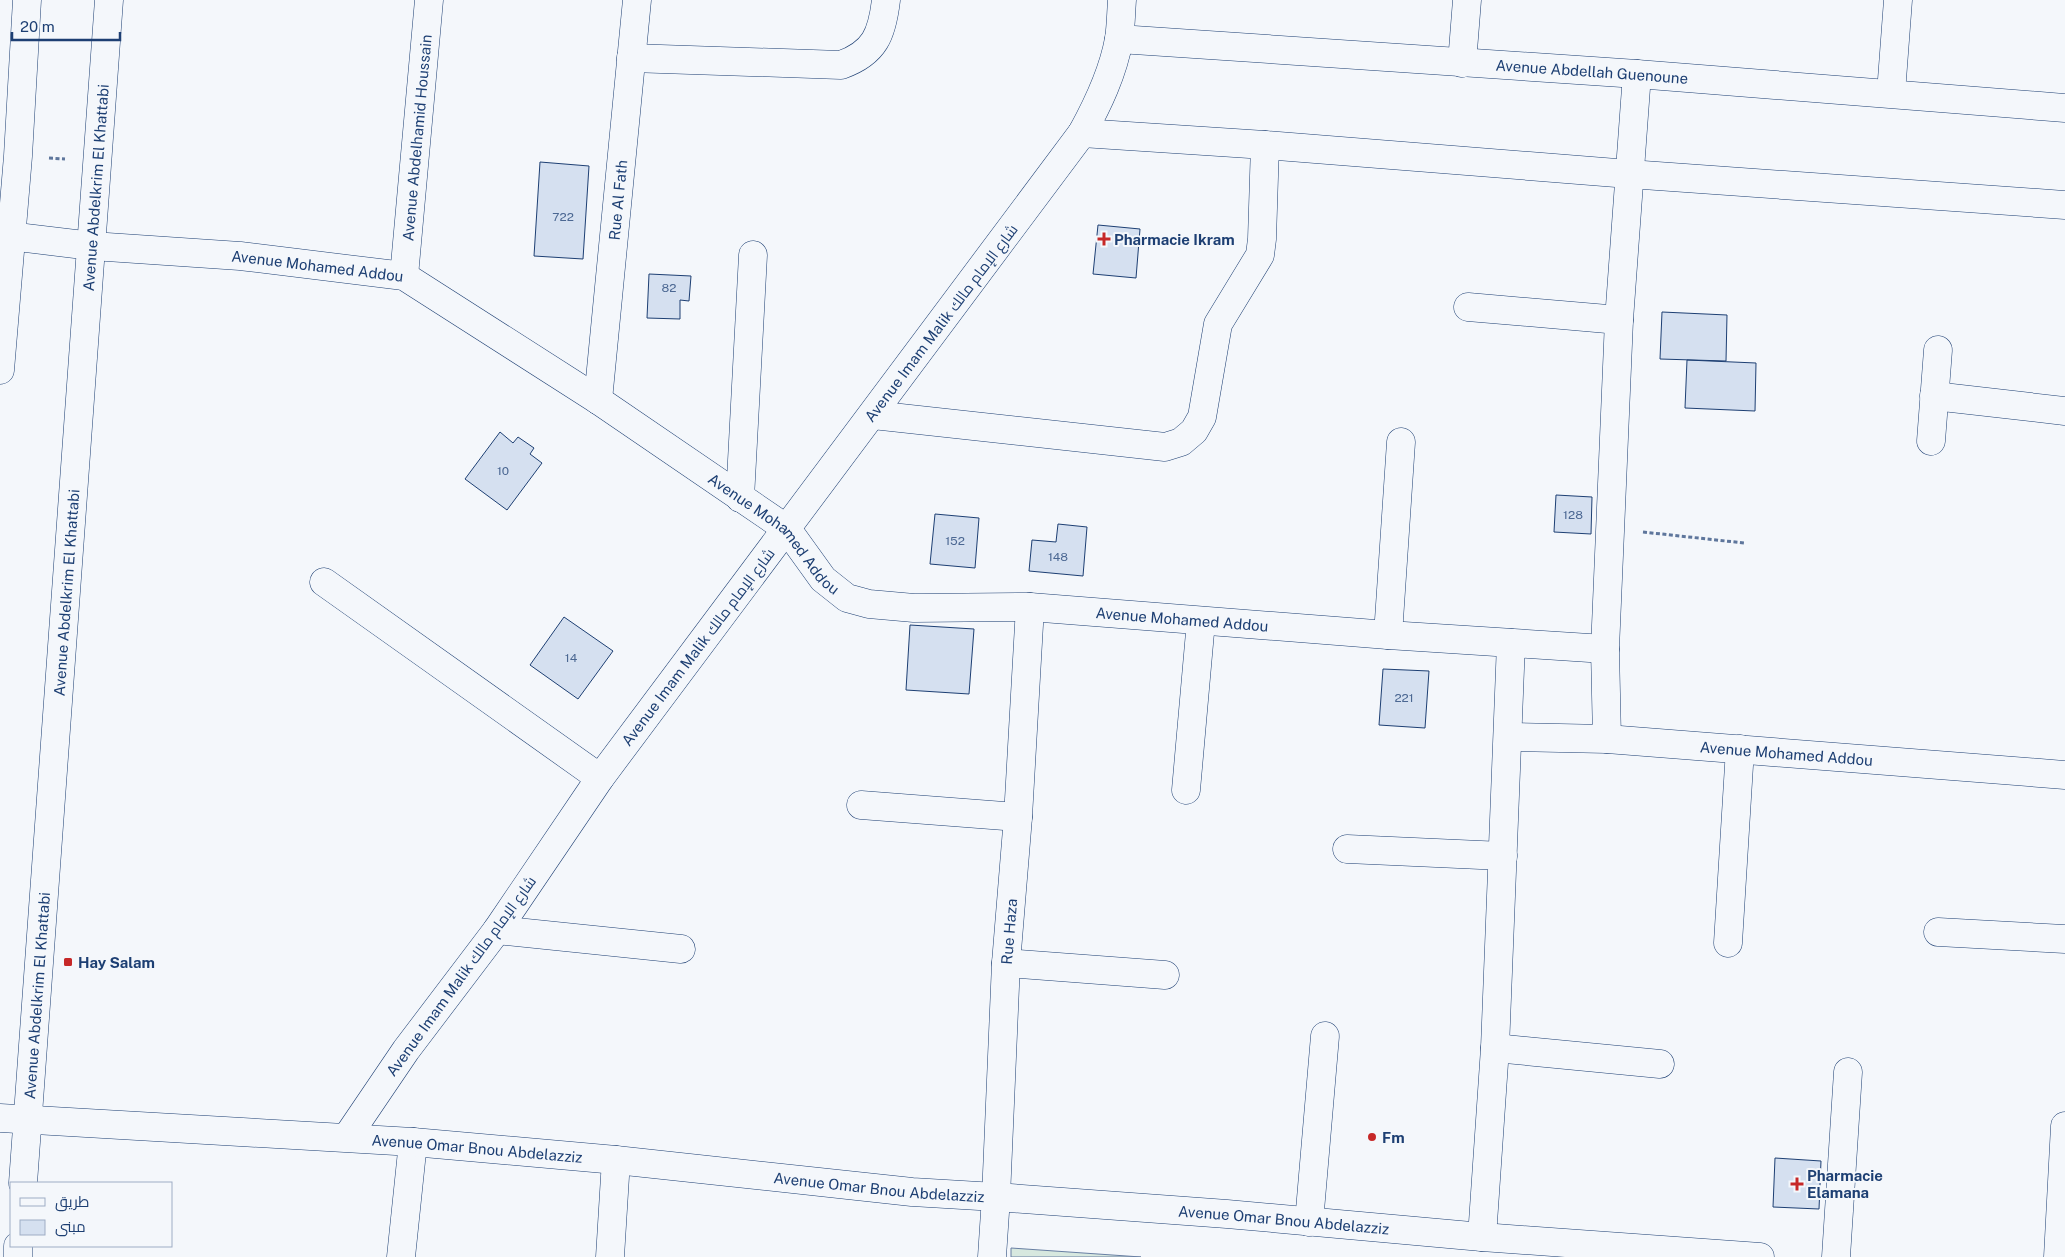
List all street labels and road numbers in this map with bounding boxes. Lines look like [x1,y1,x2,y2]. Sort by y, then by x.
street label: Avenue Abdelhamid Houssain [399,34,434,242]
street label: Avenue Abdellah Guenoune [1495,56,1689,87]
street label: Avenue Abdelkrim El Khattabi [79,84,111,292]
street label: Rue Al Fath [605,159,630,241]
street label: Avenue Imam Malik شارع الإمام مالك [861,221,1023,427]
street label: Avenue Mohamed Addou [231,247,404,284]
street label: Avenue Mohamed Addou [705,470,843,597]
street label: Avenue Abdelkrim El Khattabi [50,488,82,697]
street label: Avenue Imam Malik شارع الإمام مالك [618,545,780,751]
street label: Avenue Mohamed Addou [1095,604,1269,634]
street label: Avenue Mohamed Addou [1699,738,1873,768]
street label: Avenue Imam Malik شارع الإمام مالك [383,873,542,1081]
street label: Avenue Abdelkrim El Khattabi [21,891,53,1100]
street label: Rue Haza [997,898,1020,965]
street label: Avenue Omar Bnou Abdelazziz [371,1131,583,1165]
street label: Avenue Omar Bnou Abdelazziz [773,1169,985,1205]
street label: Avenue Omar Bnou Abdelazziz [1178,1202,1390,1237]

